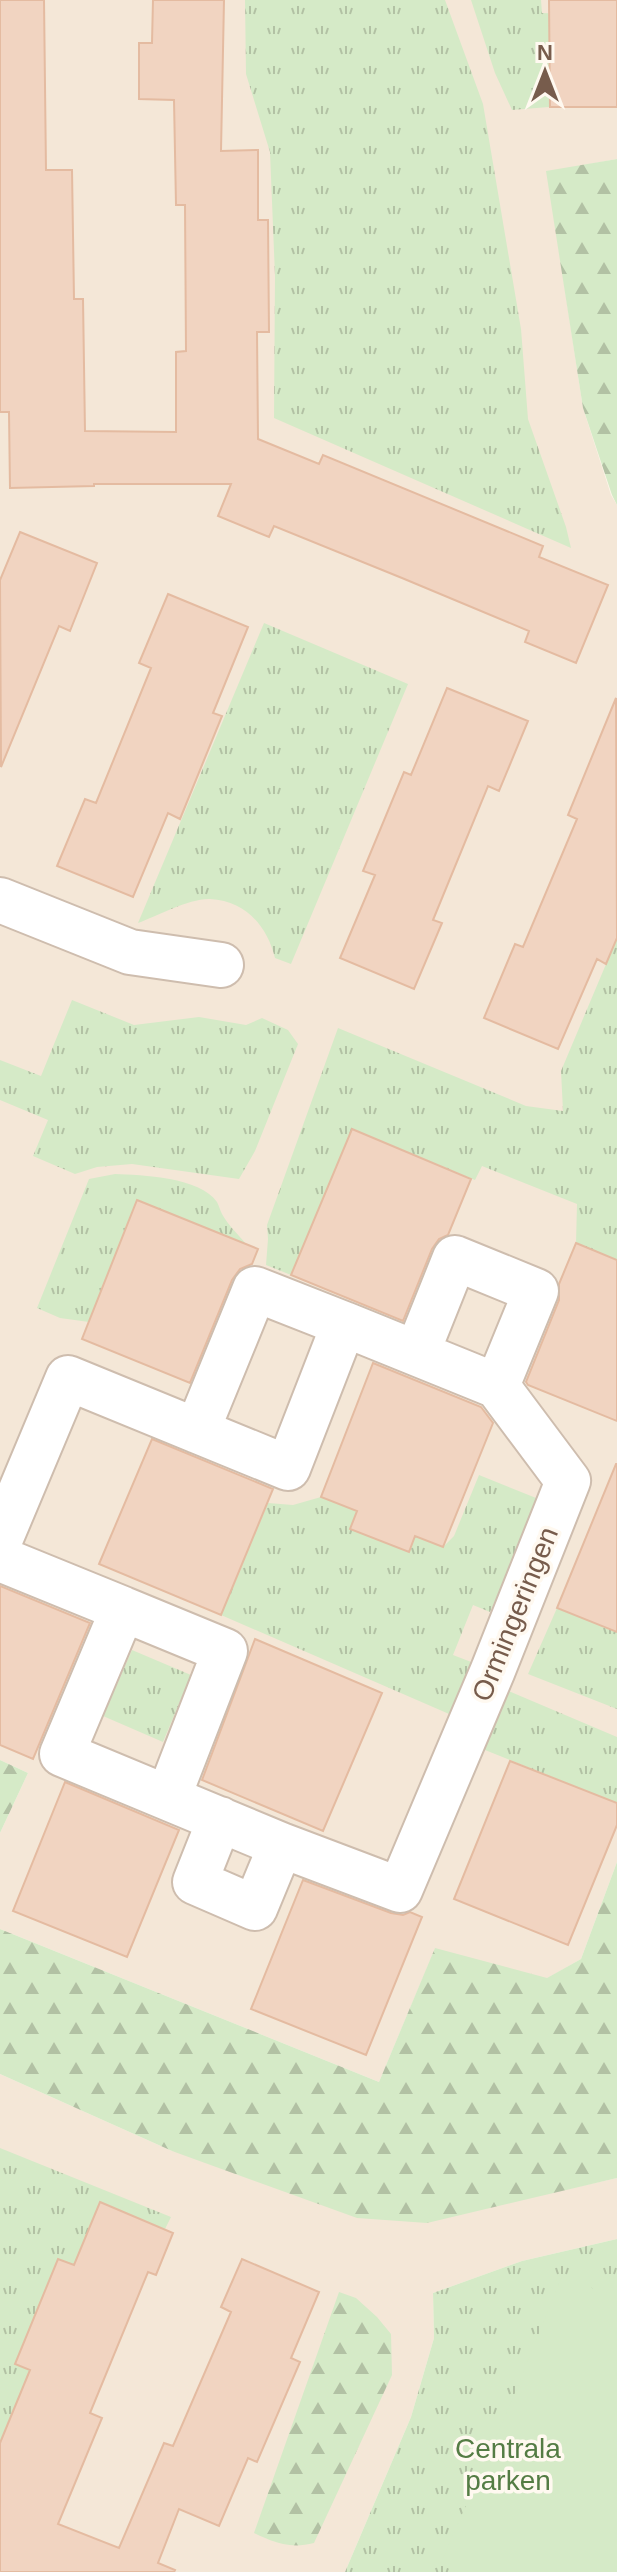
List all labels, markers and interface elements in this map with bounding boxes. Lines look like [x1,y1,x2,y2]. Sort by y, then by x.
north arrow [505,32,585,112]
text: N [537,40,553,65]
street label: Ormingeringen [466,1522,564,1706]
park label: Centrala parken [455,2433,561,2496]

